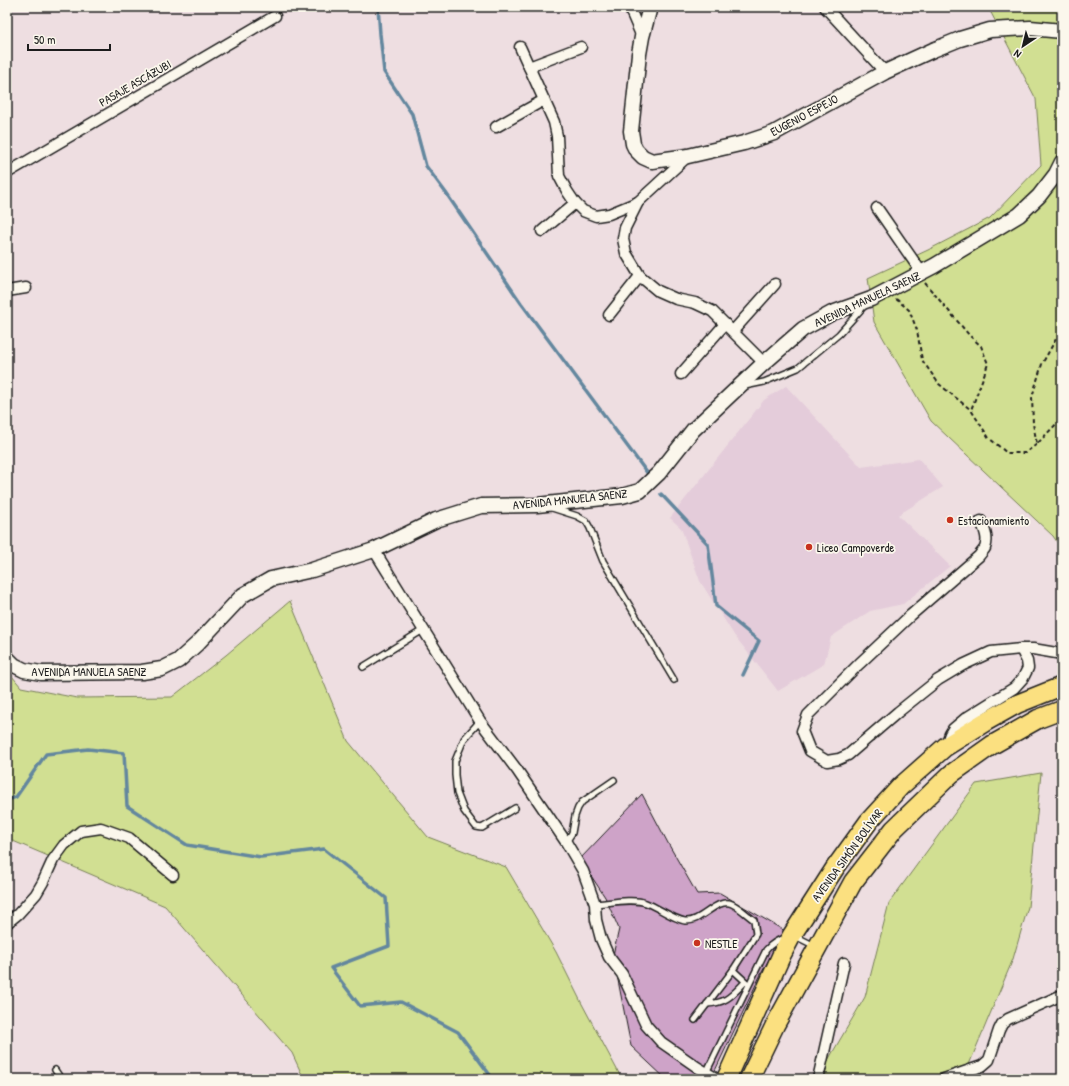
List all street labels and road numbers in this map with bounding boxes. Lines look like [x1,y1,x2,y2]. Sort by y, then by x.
street label: PASAJE ASCÁZUBI [96,55,174,111]
street label: EUGENIO ESPEJO [767,90,841,140]
street label: AVENIDA MANUELA SAENZ [811,267,923,331]
street label: AVENIDA MANUELA SAENZ [512,485,628,513]
street label: AVENIDA MANUELA SAENZ [32,663,146,680]
street label: AVENIDA SIMÓN BOLÍVAR [808,805,887,905]

